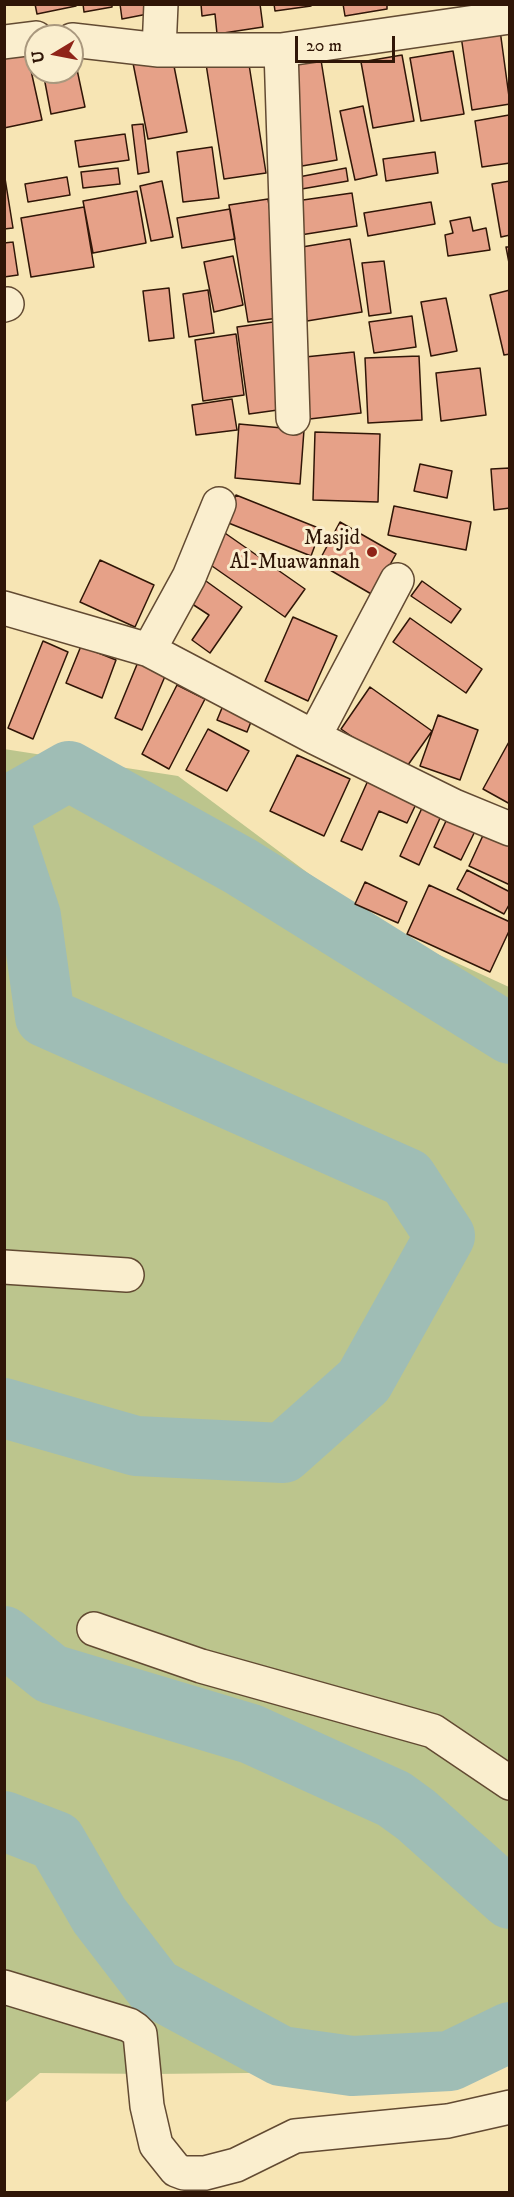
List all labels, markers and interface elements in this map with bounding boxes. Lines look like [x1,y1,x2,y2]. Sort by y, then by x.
north arrow [24,24,84,84]
scale bar [298,24,398,62]
text: 20 m [306,35,342,57]
text: U [27,49,49,65]
place label: Masjid Al-Muawannah [230,527,360,577]
marker: Masjid Al-Muawannah [365,545,379,559]

